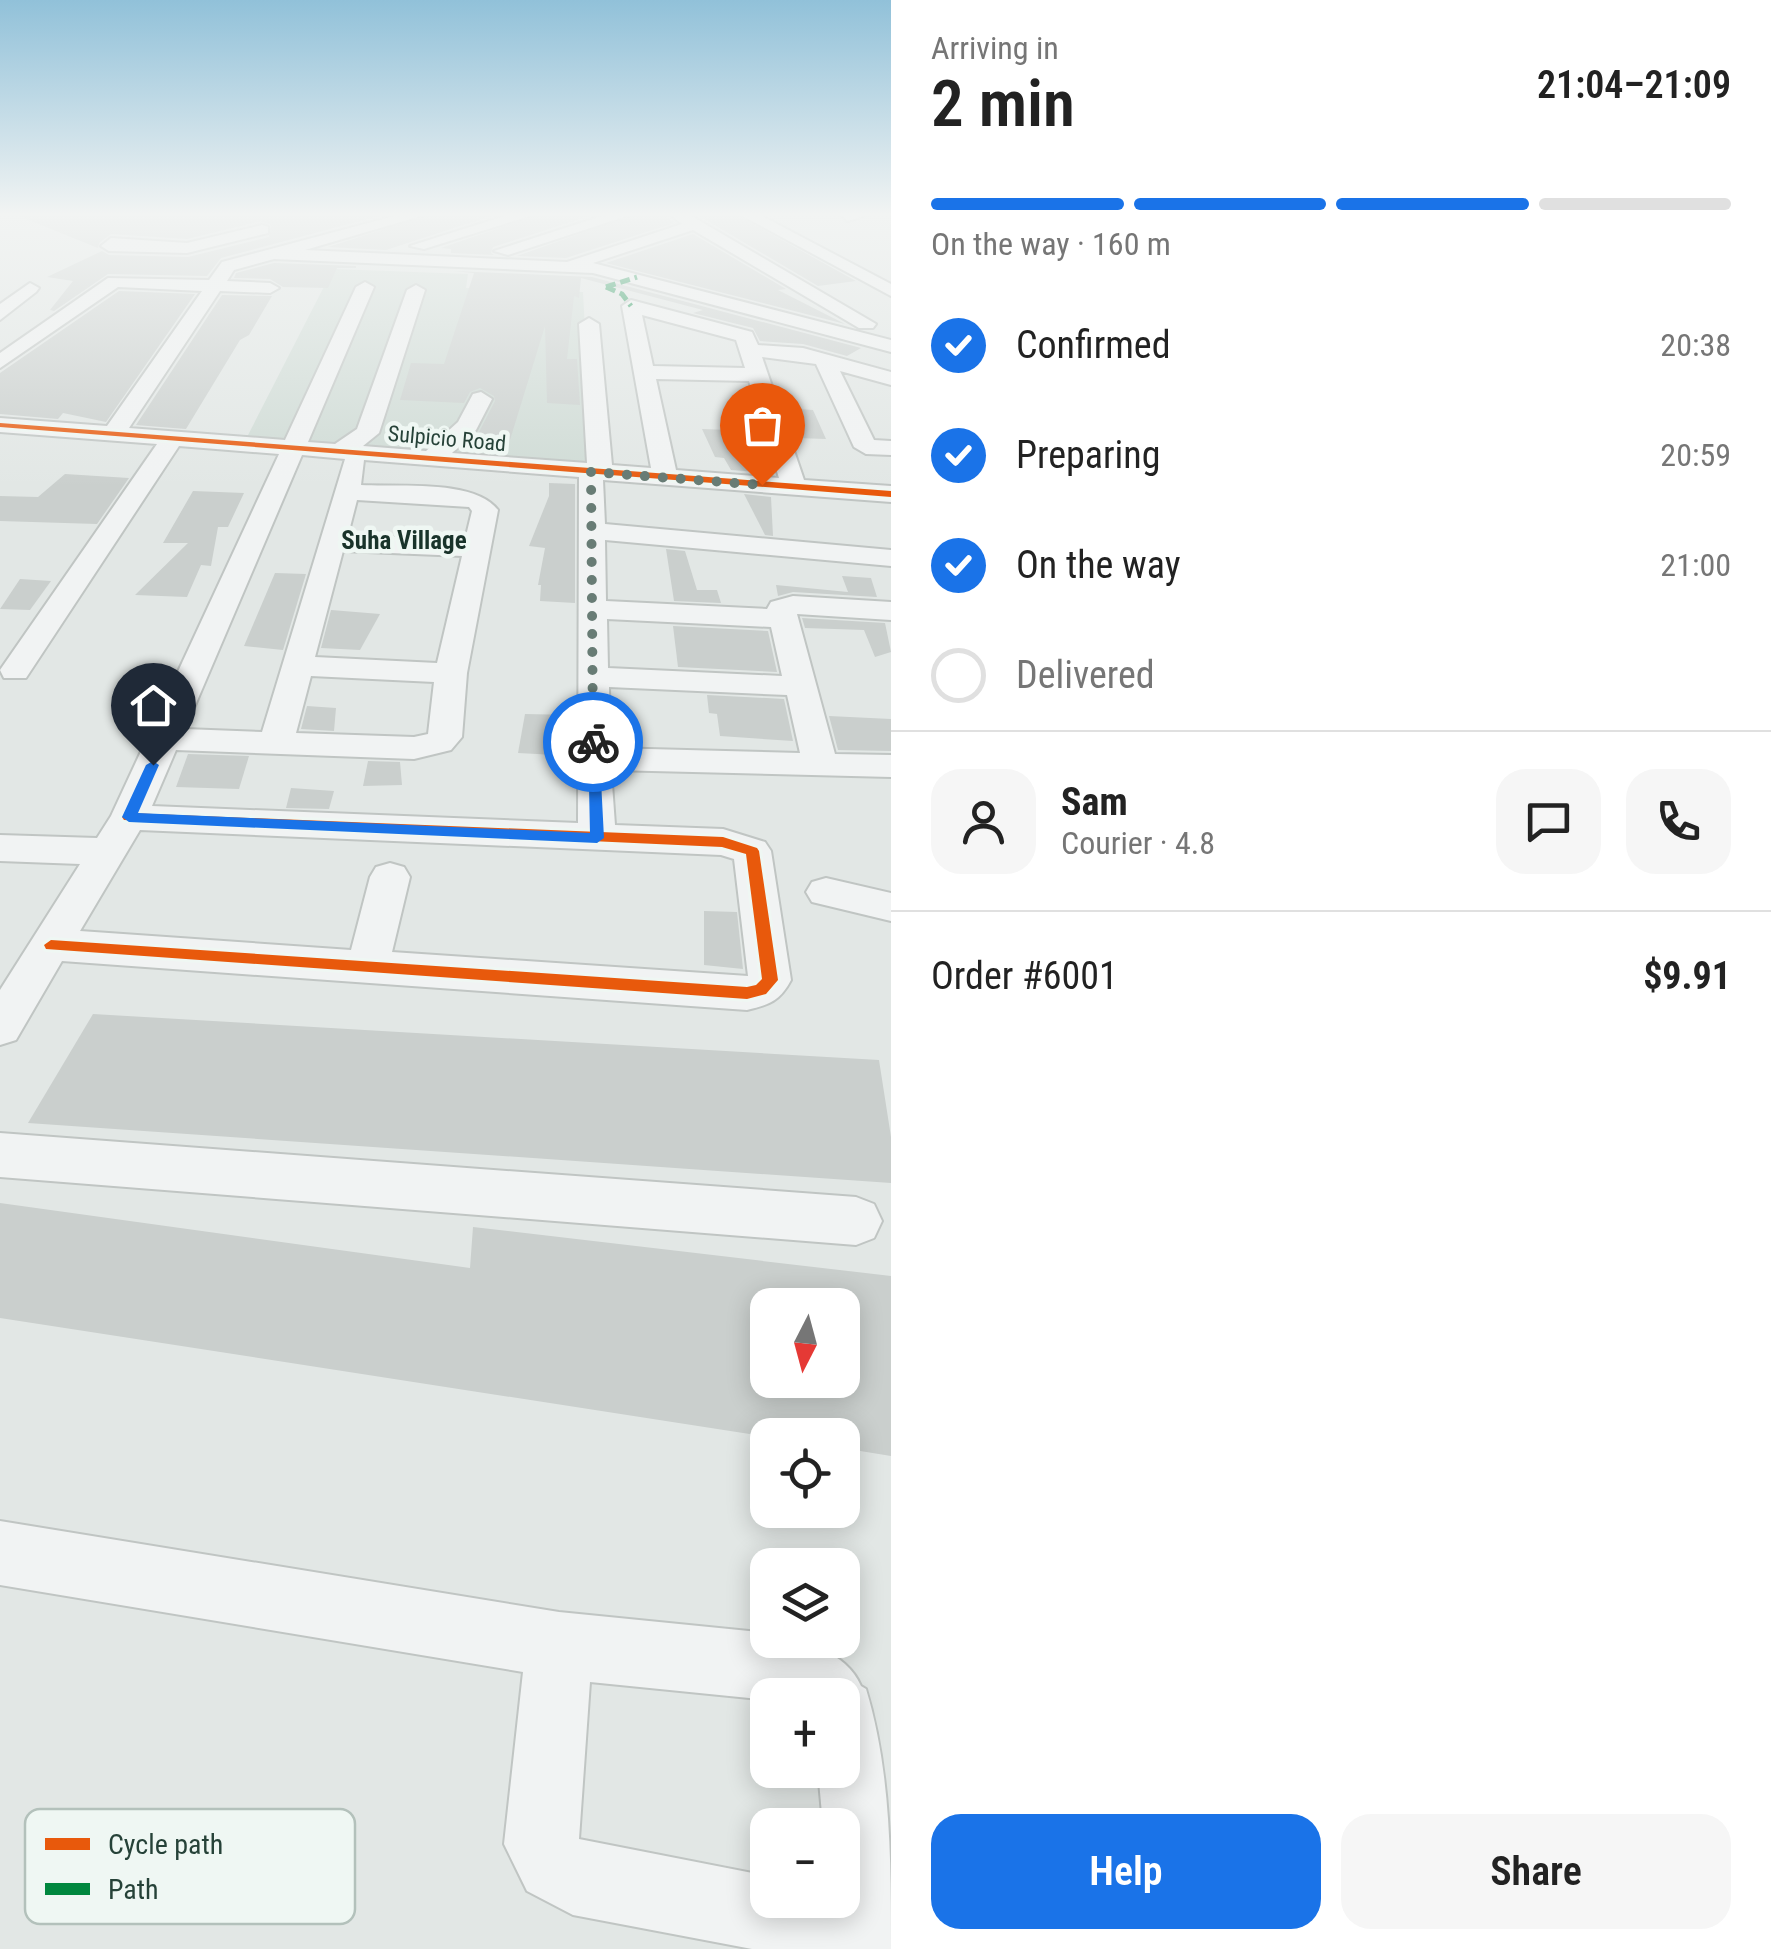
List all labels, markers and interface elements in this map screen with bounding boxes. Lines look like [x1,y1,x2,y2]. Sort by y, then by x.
text: Arriving in [931,29,1059,67]
text: 21:04–21:09 [1537,63,1731,107]
text: 2 min [931,66,1075,142]
text: On the way · 160 m [931,225,1171,263]
icon: check [931,318,986,373]
text: Confirmed [1016,323,1171,367]
text: 20:38 [1660,326,1731,364]
pin [720,383,805,486]
icon: bag [735,398,790,453]
street label: Sulpicio Road [387,421,507,456]
icon: check [931,428,986,483]
text: Preparing [1016,433,1161,477]
text: 20:59 [1660,436,1731,474]
district label: Suha Village [341,526,467,555]
icon: check [931,538,986,593]
text: On the way [1016,543,1181,587]
text: 21:00 [1660,546,1731,584]
text: Delivered [1016,653,1155,697]
pin [111,663,196,766]
icon: home [126,678,181,733]
courier [543,692,643,792]
icon: bike [566,715,621,770]
button: person [931,769,1036,874]
button: chat [1496,769,1601,874]
button: phone [1626,769,1731,874]
text: Sam [1061,780,1128,824]
text: Courier · 4.8 [1061,824,1215,862]
text: Order #6001 [931,954,1118,998]
text: $9.91 [1643,954,1731,998]
north arrow [750,1288,860,1398]
map controls [750,1288,860,1918]
button: locate [750,1418,860,1528]
button: layers [750,1548,860,1658]
button: + [750,1678,860,1788]
button: − [750,1808,860,1918]
legend [25,1809,355,1924]
button: Help [931,1814,1321,1929]
button: Share [1341,1814,1731,1929]
text: Cycle path [108,1828,223,1861]
text: Path [108,1873,159,1906]

